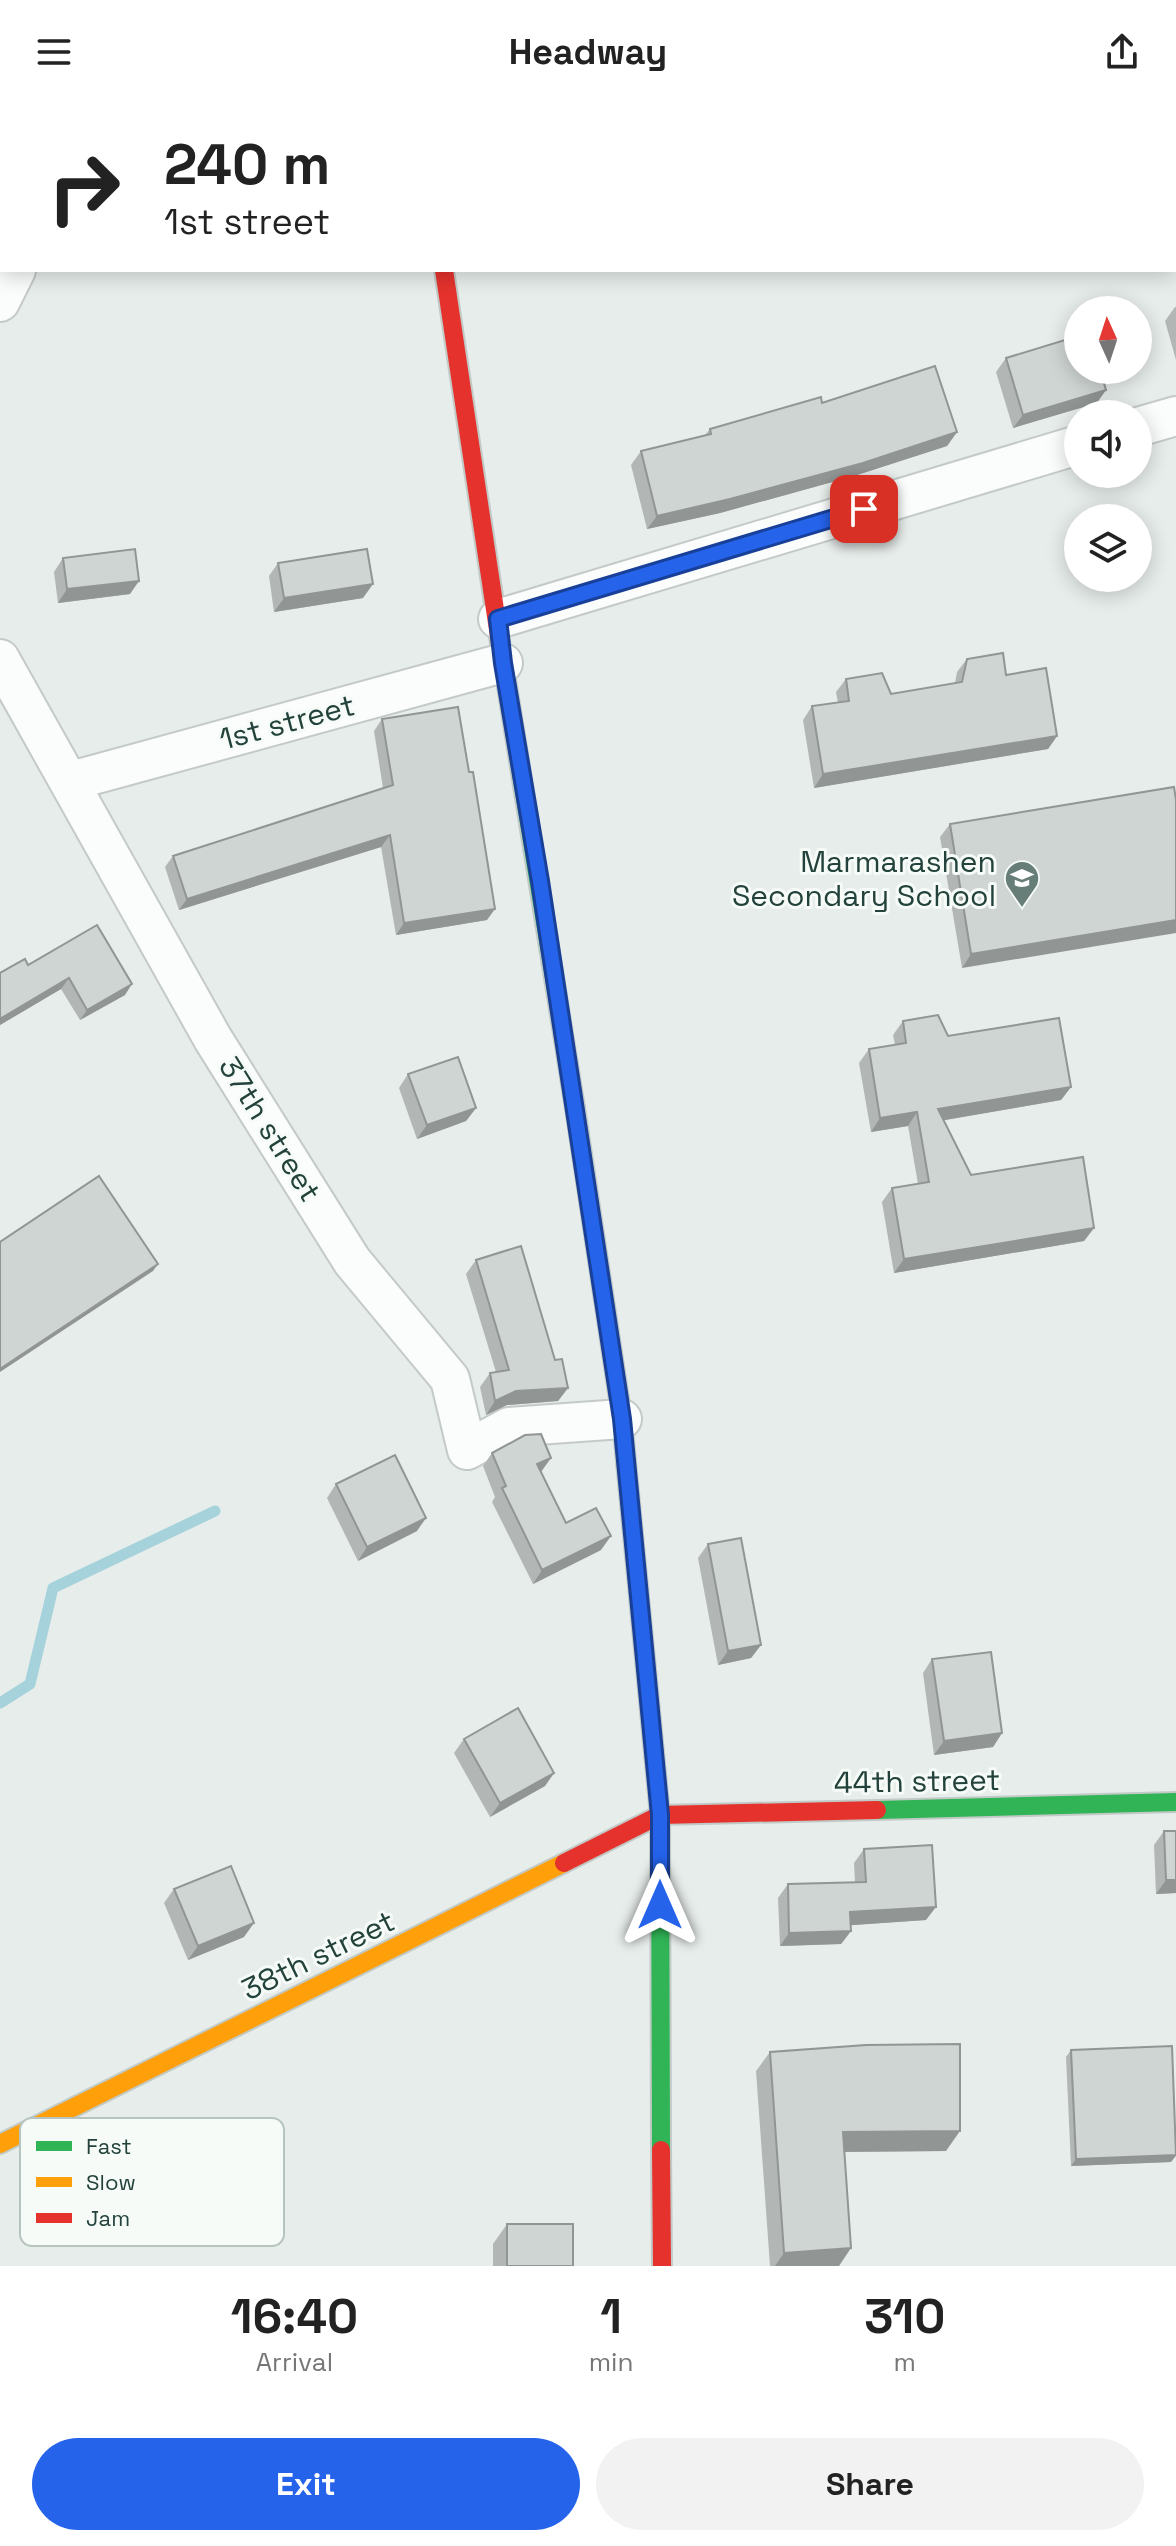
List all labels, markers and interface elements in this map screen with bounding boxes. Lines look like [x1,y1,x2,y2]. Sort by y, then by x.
text: Headway [509,29,667,75]
icon: menu [32,30,76,74]
icon: share [1100,30,1144,74]
text: 240 m [164,129,330,200]
icon: right [32,136,136,240]
text: 1st street [164,199,330,245]
north arrow [1064,296,1152,384]
map controls [1064,296,1152,592]
button: sound [1064,400,1152,488]
pin [830,475,898,543]
icon: arrive [842,487,886,531]
button: layers [1064,504,1152,592]
street label: 1st street [215,685,359,759]
place label: Marmarashen Secondary School [732,842,996,915]
school or university icon: Marmarashen Secondary School [1003,859,1041,909]
street label: 37th street [210,1049,330,1209]
street label: 44th street [834,1760,1000,1802]
position arrow [618,1863,702,1947]
street label: 38th street [235,1901,401,2009]
legend [20,2118,284,2246]
text: Fast [86,2132,132,2160]
text: Slow [86,2168,136,2196]
text: Jam [86,2204,130,2232]
text: 16:40 [231,2286,358,2347]
text: 1 [600,2286,622,2347]
text: 310 [864,2286,945,2347]
text: Arrival [256,2345,333,2379]
text: min [589,2345,633,2379]
text: m [894,2345,916,2379]
button: Exit [32,2438,580,2530]
button: Share [596,2438,1144,2530]

